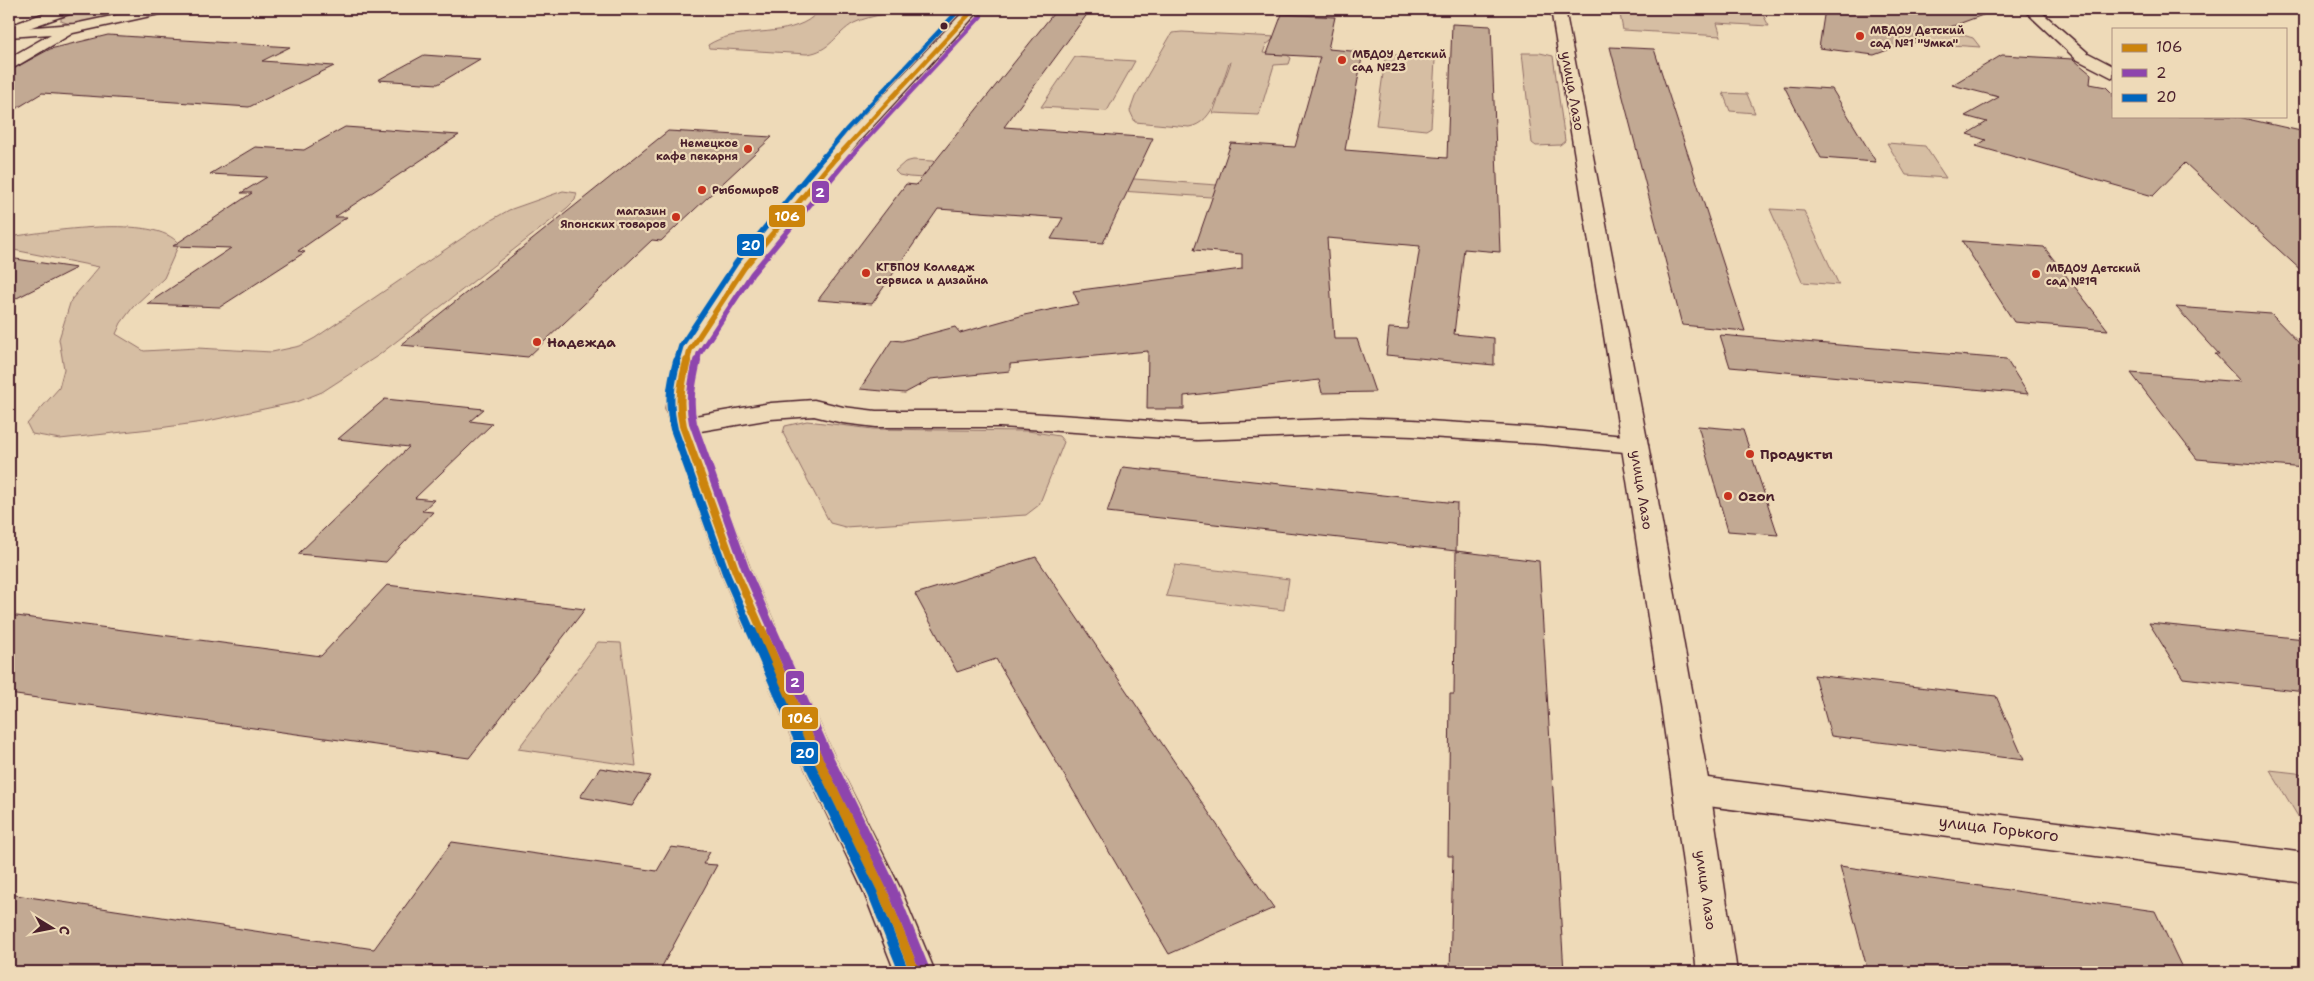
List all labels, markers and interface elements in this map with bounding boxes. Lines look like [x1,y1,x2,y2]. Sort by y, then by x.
unlabelled marker [939,21,949,31]
place label: МБДОУ Детский сад №1 "Умка" [1870,23,1965,51]
legend [2112,28,2286,118]
marker: МБДОУ Детский сад №1 "Умка" [1854,30,1866,42]
text: 106 [2156,37,2183,57]
place label: МБДОУ Детский сад №23 [1352,47,1447,75]
street label: улица Лазо [1557,50,1589,132]
marker: МБДОУ Детский сад №23 [1336,54,1348,66]
text: 2 [2156,63,2167,83]
text: 20 [2156,87,2177,107]
place label: Немецкое кафе пекарня [656,136,738,164]
marker: Немецкое кафе пекарня [742,143,754,155]
line badge: 2 [811,180,830,204]
place label: РыбомироВ [712,183,779,198]
text: 2 [815,183,825,201]
marker: РыбомироВ [696,184,708,196]
place label: магазин Японских товаров [561,204,666,232]
line badge: 106 [768,204,806,228]
text: 106 [774,207,800,225]
marker: магазин Японских товаров [670,211,682,223]
line badge: 20 [736,233,765,257]
text: 20 [741,236,761,254]
place label: КГБПОУ Колледж сервиса и дизайна [876,260,989,288]
place label: МБДОУ Детский сад №19 [2046,261,2141,289]
marker: КГБПОУ Колледж сервиса и дизайна [860,267,872,279]
marker: МБДОУ Детский сад №19 [2030,268,2042,280]
place label: Надежда [547,333,616,351]
marker: Надежда [531,336,543,348]
place label: Продукты [1760,445,1833,463]
marker: Продукты [1744,448,1756,460]
street label: улица Лазо [1627,449,1657,531]
place label: Ozon [1738,487,1775,505]
marker: Ozon [1722,490,1734,502]
line badge: 2 [785,670,805,694]
text: 2 [790,673,800,691]
line badge: 106 [781,706,819,730]
text: 106 [787,709,813,727]
line badge: 20 [790,741,819,765]
text: 20 [795,744,815,762]
street label: улица Горького [1938,811,2060,846]
street label: улица Лазо [1691,849,1721,931]
north arrow [28,904,78,954]
text: С [55,924,74,936]

